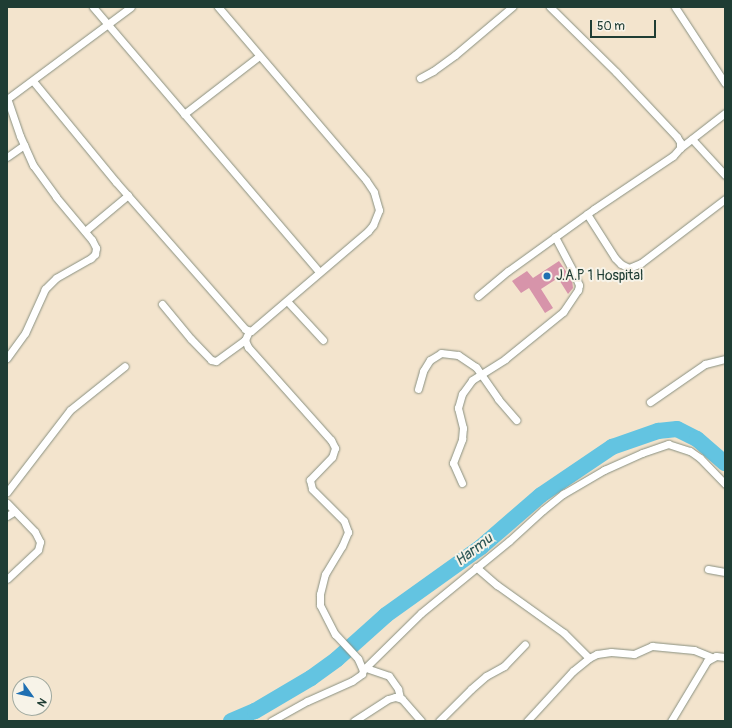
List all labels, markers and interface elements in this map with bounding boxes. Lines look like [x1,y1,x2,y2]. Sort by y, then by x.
scale bar [592,12,658,38]
text: 50 m [597,19,625,34]
place label: J.A.P 1 Hospital [556,268,643,284]
marker: J.A.P 1 Hospital [541,270,553,282]
water label: Harmu [452,530,496,570]
north arrow [12,676,52,716]
text: N [34,696,49,709]

